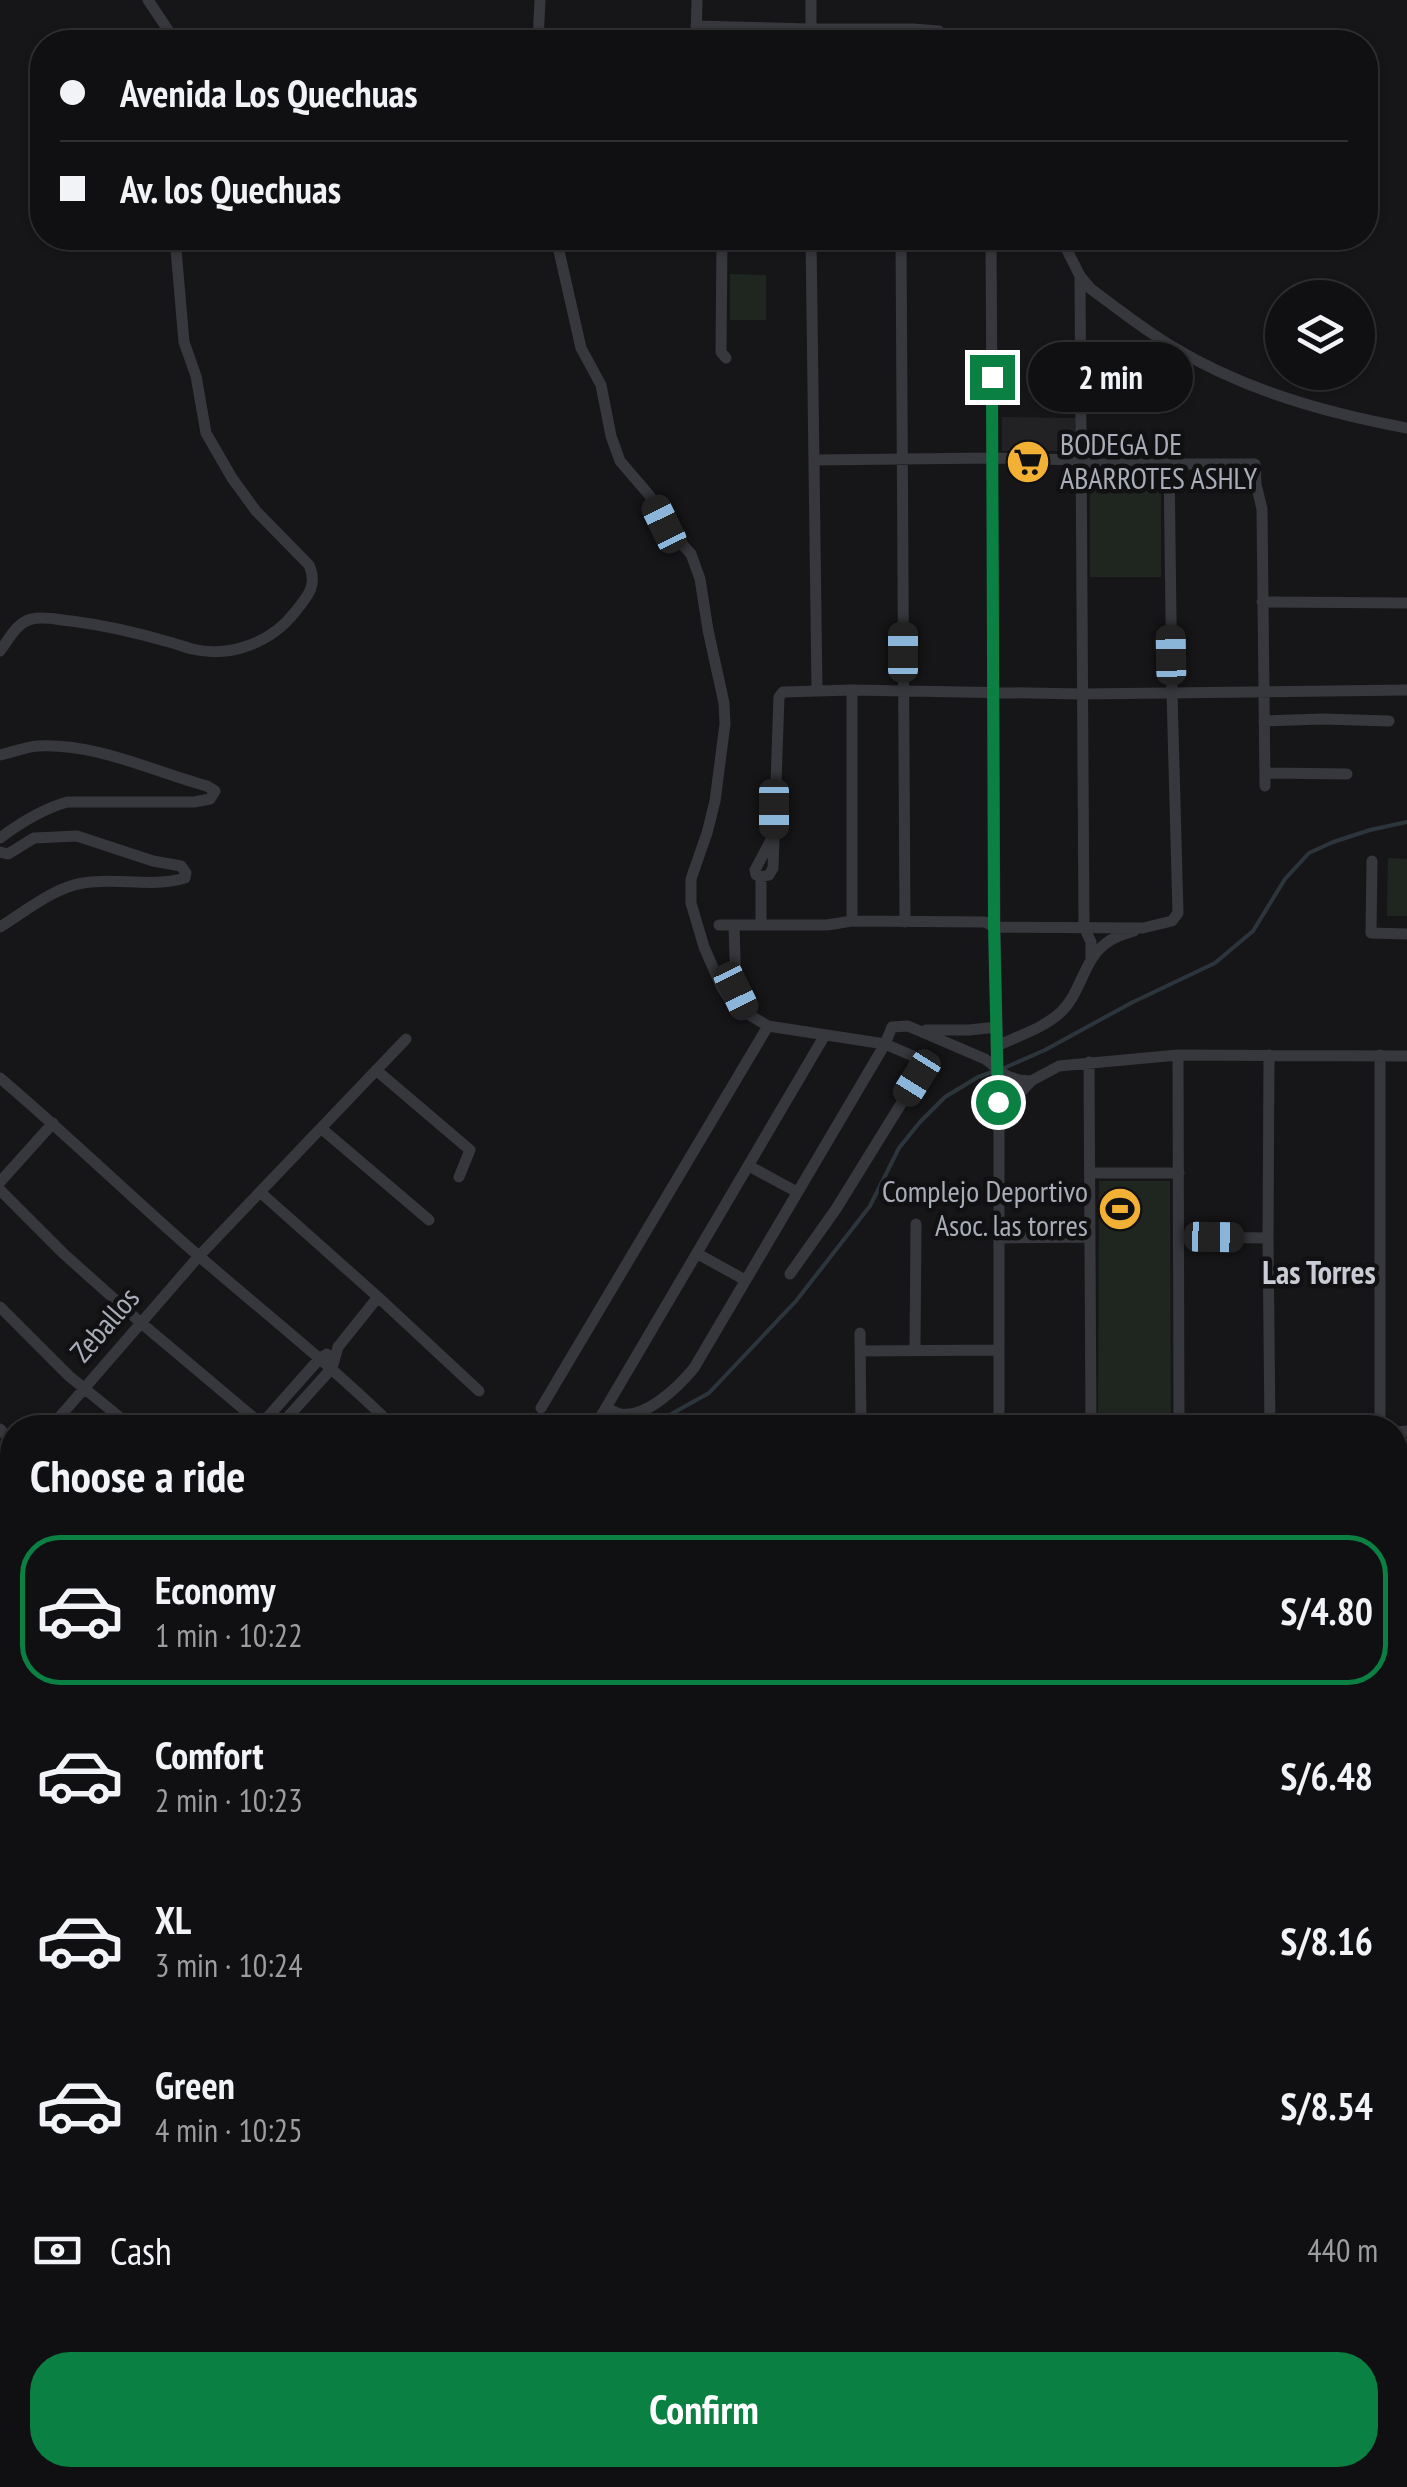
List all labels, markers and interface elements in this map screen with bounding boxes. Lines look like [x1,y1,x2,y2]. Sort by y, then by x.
text: Avenida Los Quechuas [120,68,418,117]
text: Av. los Quechuas [120,164,341,213]
map controls [1265,280,1375,390]
button: layers [1265,280,1375,390]
callout: 2 min [1027,342,1192,412]
route end [970,355,1015,400]
text: 2 min [1078,356,1143,398]
place label: BODEGA DE ABARROTES ASHLY [1060,424,1257,497]
supermarket icon: BODEGA DE ABARROTES ASHLY [1005,439,1051,485]
car [637,490,691,558]
car [888,622,918,682]
car [1155,625,1187,685]
car [759,779,789,839]
car [709,957,763,1025]
car [888,1045,946,1111]
route start [976,1080,1021,1125]
place label: Complejo Deportivo Asoc. las torres [882,1171,1088,1244]
sports icon: Complejo Deportivo Asoc. las torres [1097,1186,1143,1232]
car [1184,1221,1244,1253]
district label: Las Torres [1262,1251,1376,1293]
street label: Zeballos [61,1279,147,1369]
text: Choose a ride [30,1446,245,1504]
icon: car [35,1565,125,1655]
text: Economy [155,1565,275,1614]
text: S/4.80 [1281,1586,1373,1635]
text: 1 min · 10:22 [155,1614,303,1656]
icon: car [35,1730,125,1820]
text: Comfort [155,1730,264,1779]
text: S/6.48 [1281,1751,1373,1800]
text: 2 min · 10:23 [155,1779,303,1821]
icon: car [35,1895,125,1985]
text: XL [155,1895,191,1944]
text: S/8.16 [1281,1916,1373,1965]
text: 3 min · 10:24 [155,1944,303,1986]
icon: car [35,2060,125,2150]
text: Green [155,2060,235,2109]
text: S/8.54 [1281,2081,1373,2130]
text: 4 min · 10:25 [155,2109,303,2151]
icon: cash [30,2223,85,2278]
text: Cash [110,2226,172,2275]
text: 440 m [1307,2229,1378,2271]
button: Confirm [30,2352,1378,2467]

